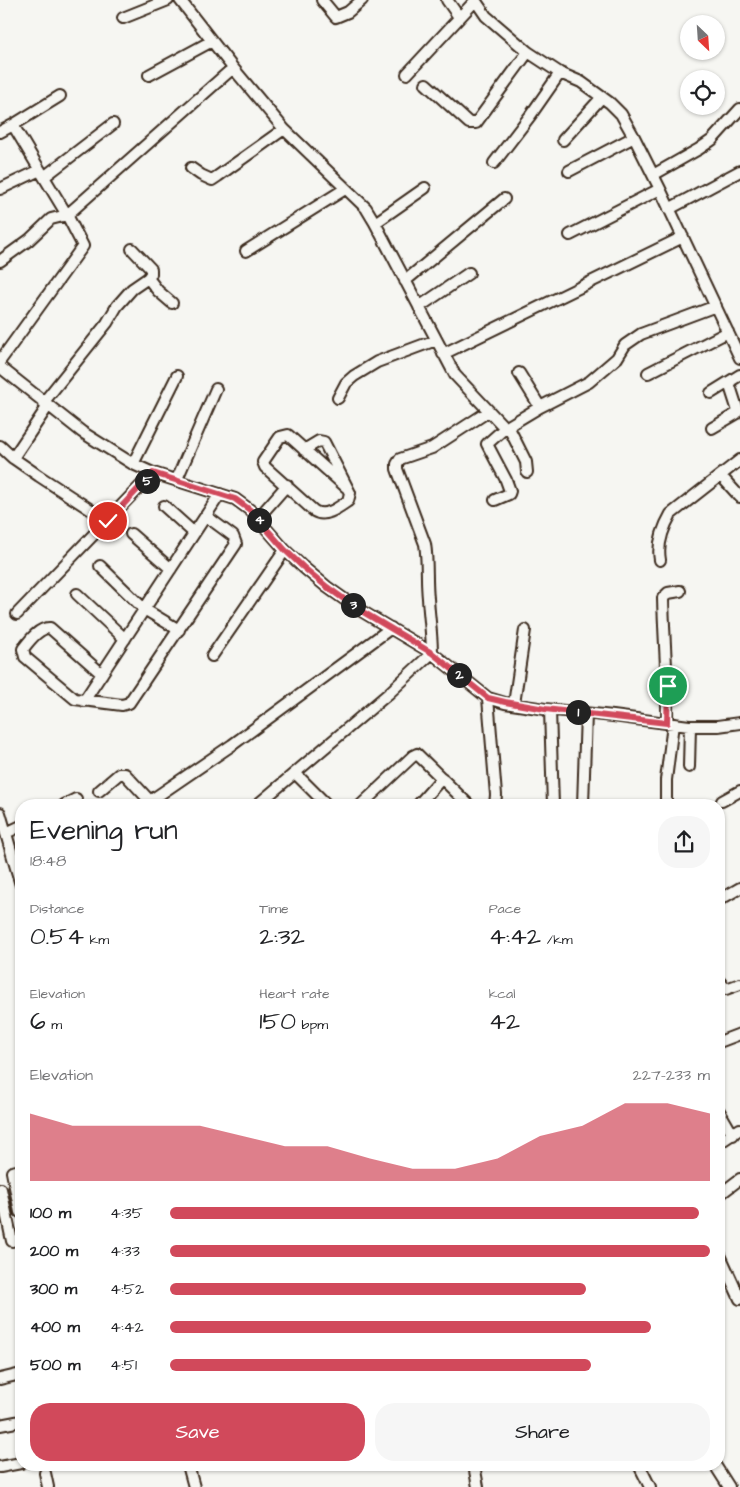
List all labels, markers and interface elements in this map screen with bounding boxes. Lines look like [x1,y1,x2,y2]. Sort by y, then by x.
north arrow [680,15,725,60]
map controls [680,15,725,115]
button: locate [680,70,725,115]
pin: 5 [134,468,160,494]
text: 5 [143,471,152,491]
pin [87,500,129,542]
icon: check [94,507,122,535]
pin: 4 [246,508,272,532]
text: 4 [255,510,264,530]
pin: 3 [340,592,366,618]
text: 3 [350,595,357,615]
pin: 2 [446,662,472,688]
text: 2 [455,665,464,685]
pin [647,665,689,707]
icon: arrive [654,672,682,700]
pin: 1 [566,700,590,724]
text: 1 [578,702,579,722]
text: Evening run [30,811,178,850]
button: share [658,816,710,868]
text: 18:48 [30,850,66,872]
text: Distance [30,899,84,919]
text: Time [259,899,289,919]
text: Pace [489,899,521,919]
text: 0.54 [30,919,84,954]
text: 2:32 [259,919,305,954]
text: 4:42 [489,919,541,954]
text: km [84,930,109,950]
text: /km [541,930,573,950]
text: Elevation [30,984,85,1004]
text: Heart rate [259,984,330,1004]
text: kcal [489,984,515,1004]
text: 6 [30,1004,46,1039]
text: 150 [259,1004,296,1039]
text: 42 [489,1004,520,1039]
text: m [46,1015,62,1035]
text: bpm [296,1015,328,1035]
text: Elevation [30,1064,93,1086]
text: 227–233 m [633,1064,710,1086]
text: 100 m [30,1202,71,1224]
text: 4:35 [110,1202,143,1224]
text: 200 m [30,1240,78,1262]
text: 4:33 [110,1240,140,1262]
text: 300 m [30,1278,77,1300]
text: 4:52 [110,1278,144,1300]
text: 400 m [30,1316,80,1338]
text: 4:42 [110,1316,144,1338]
text: 500 m [30,1354,80,1376]
text: 4:51 [110,1354,137,1376]
button: Save [30,1403,365,1461]
button: Share [375,1403,710,1461]

